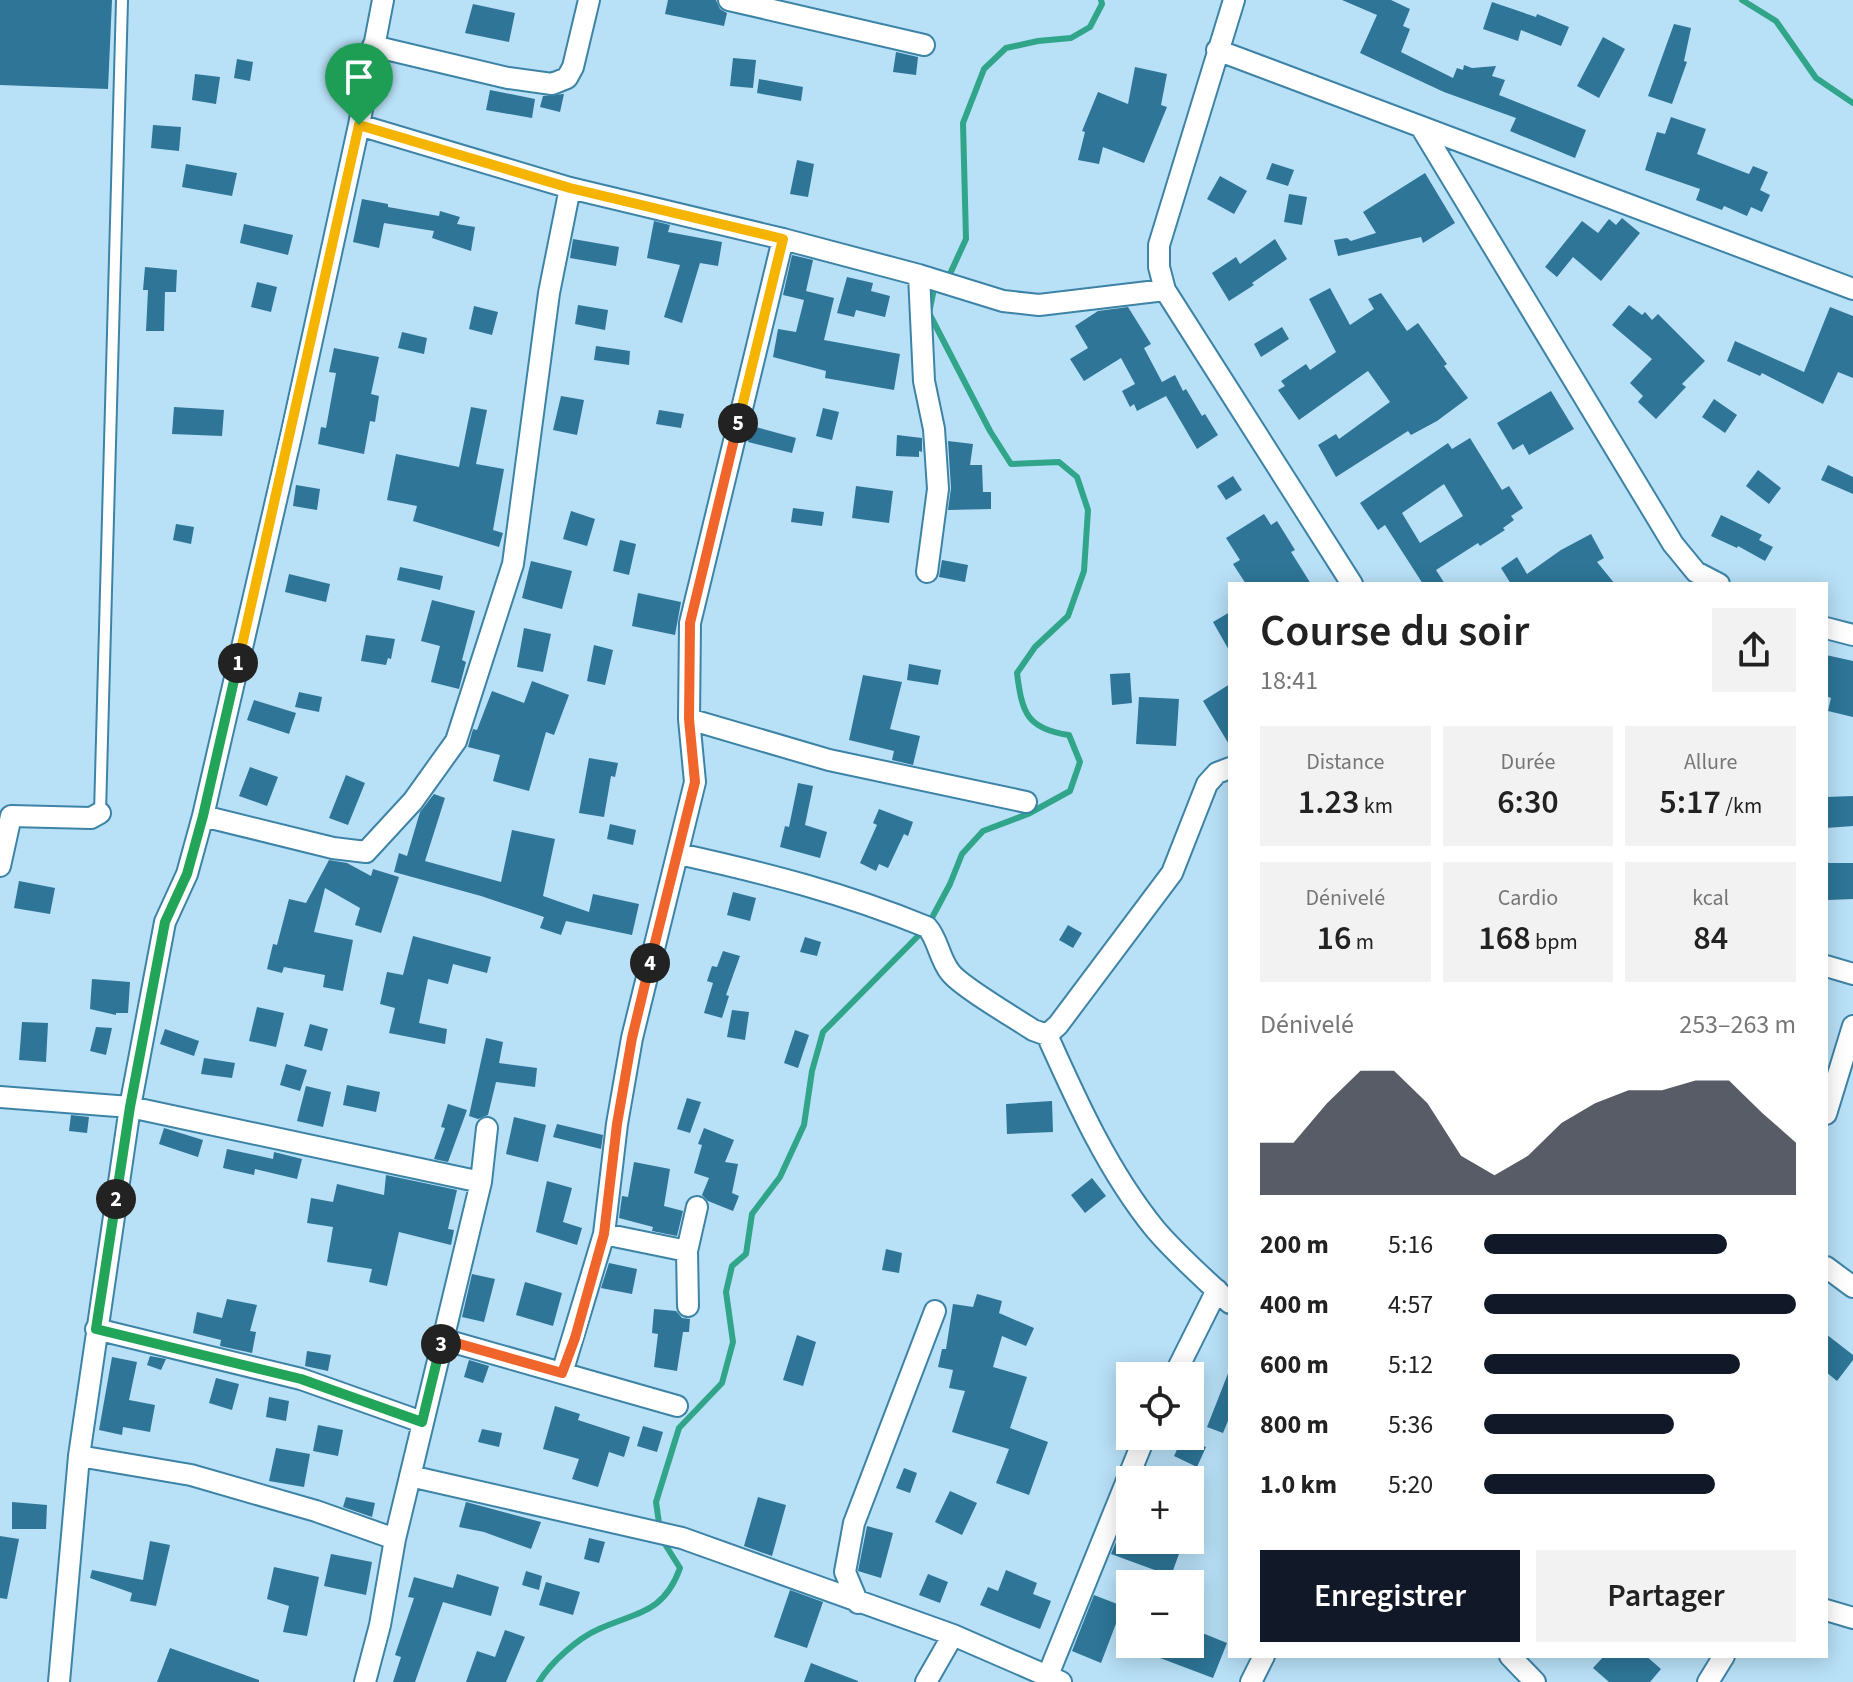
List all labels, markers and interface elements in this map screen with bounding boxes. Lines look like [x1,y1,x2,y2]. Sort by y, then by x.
pin [325,43,393,125]
icon: arrive [337,55,381,99]
pin: 5 [718,403,758,443]
text: 5 [732,407,744,439]
text: Course du soir [1260,600,1529,663]
button: share [1712,608,1796,692]
pin: 1 [218,643,258,683]
text: 1 [232,647,244,679]
text: 18:41 [1260,662,1318,699]
text: Distance [1306,746,1384,778]
text: Durée [1501,746,1555,778]
text: Allure [1684,746,1737,778]
text: 1.23 [1298,778,1359,827]
text: 6:30 [1497,778,1559,827]
text: 5:17 [1659,778,1721,827]
text: km [1359,790,1393,822]
text: /km [1721,790,1762,822]
text: Dénivelé [1306,882,1385,914]
text: Cardio [1498,882,1558,914]
text: kcal [1692,882,1729,914]
text: 16 [1317,914,1351,963]
text: 168 [1478,914,1531,963]
text: 84 [1693,914,1728,963]
text: m [1351,926,1374,958]
text: bpm [1531,926,1578,958]
pin: 4 [630,943,670,983]
text: 4 [644,947,656,979]
text: Dénivelé [1260,1006,1354,1043]
text: 253–263 m [1679,1006,1796,1043]
pin: 2 [96,1179,136,1219]
text: 2 [110,1183,122,1215]
text: 200 m [1260,1226,1329,1263]
text: 5:16 [1388,1226,1433,1263]
text: 400 m [1260,1286,1329,1323]
text: 4:57 [1388,1286,1433,1323]
pin: 3 [421,1324,461,1364]
text: 3 [435,1328,447,1360]
text: 600 m [1260,1346,1329,1383]
text: 5:12 [1388,1346,1433,1383]
map controls [1116,1362,1204,1658]
button: locate [1116,1362,1204,1450]
text: 800 m [1260,1406,1329,1443]
text: 5:36 [1388,1406,1433,1443]
button: + [1116,1466,1204,1554]
text: 1.0 km [1260,1466,1337,1503]
text: 5:20 [1388,1466,1433,1503]
button: Enregistrer [1260,1550,1520,1642]
button: Partager [1536,1550,1796,1642]
button: − [1116,1570,1204,1658]

